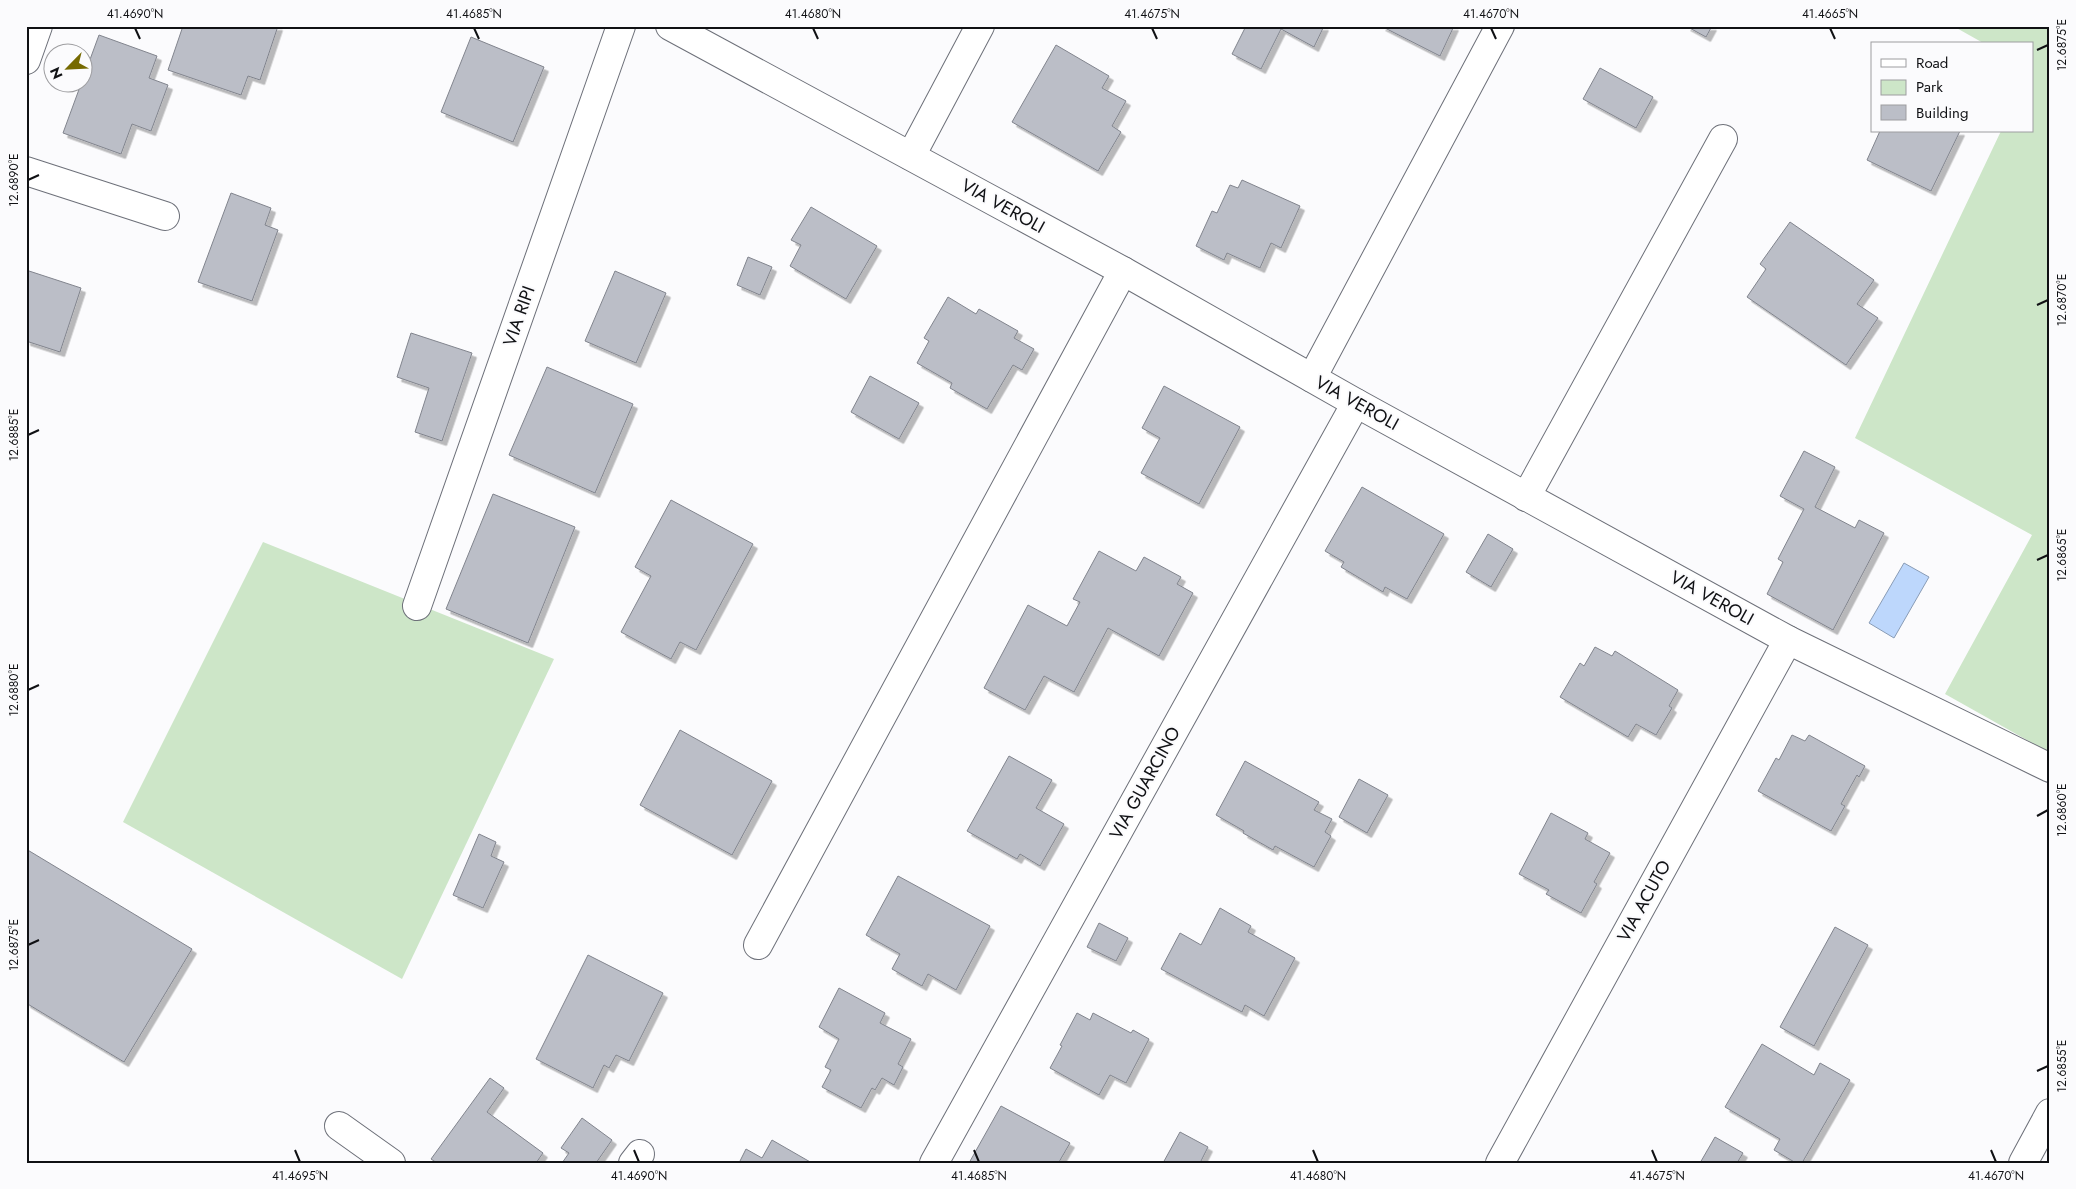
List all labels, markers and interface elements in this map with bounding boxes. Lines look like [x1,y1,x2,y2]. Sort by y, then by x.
text: 41.4690°N [107,5,163,23]
text: 41.4685°N [446,5,502,23]
text: 41.4680°N [785,5,841,23]
text: 41.4675°N [1124,5,1180,23]
text: 41.4670°N [1463,5,1519,23]
text: 41.4665°N [1802,5,1858,23]
text: 12.6875°E [2053,19,2071,71]
north arrow [42,42,92,92]
legend [1871,42,2034,132]
text: Road [1916,52,1948,74]
text: N [45,64,68,82]
text: Park [1916,76,1943,98]
text: Building [1916,102,1968,124]
text: 12.6890°E [5,153,23,207]
street label: VIA VEROLI [956,172,1050,240]
text: 12.6870°E [2053,274,2071,326]
street label: VIA RIPI [497,282,541,350]
street label: VIA VEROLI [1310,369,1404,437]
text: 12.6885°E [5,409,23,461]
text: 12.6865°E [2053,529,2071,581]
street label: VIA VEROLI [1665,564,1759,632]
text: 12.6880°E [5,664,23,716]
street label: VIA GUARCINO [1103,722,1187,844]
text: 12.6860°E [2053,783,2071,837]
street label: VIA ACUTO [1611,855,1677,947]
text: 12.6875°E [5,919,23,971]
text: 12.6855°E [2053,1040,2071,1092]
text: 41.4695°N [272,1167,328,1185]
text: 41.4690°N [611,1167,667,1185]
text: 41.4685°N [951,1167,1007,1185]
text: 41.4680°N [1290,1167,1346,1185]
text: 41.4675°N [1629,1167,1685,1185]
text: 41.4670°N [1968,1167,2024,1185]

